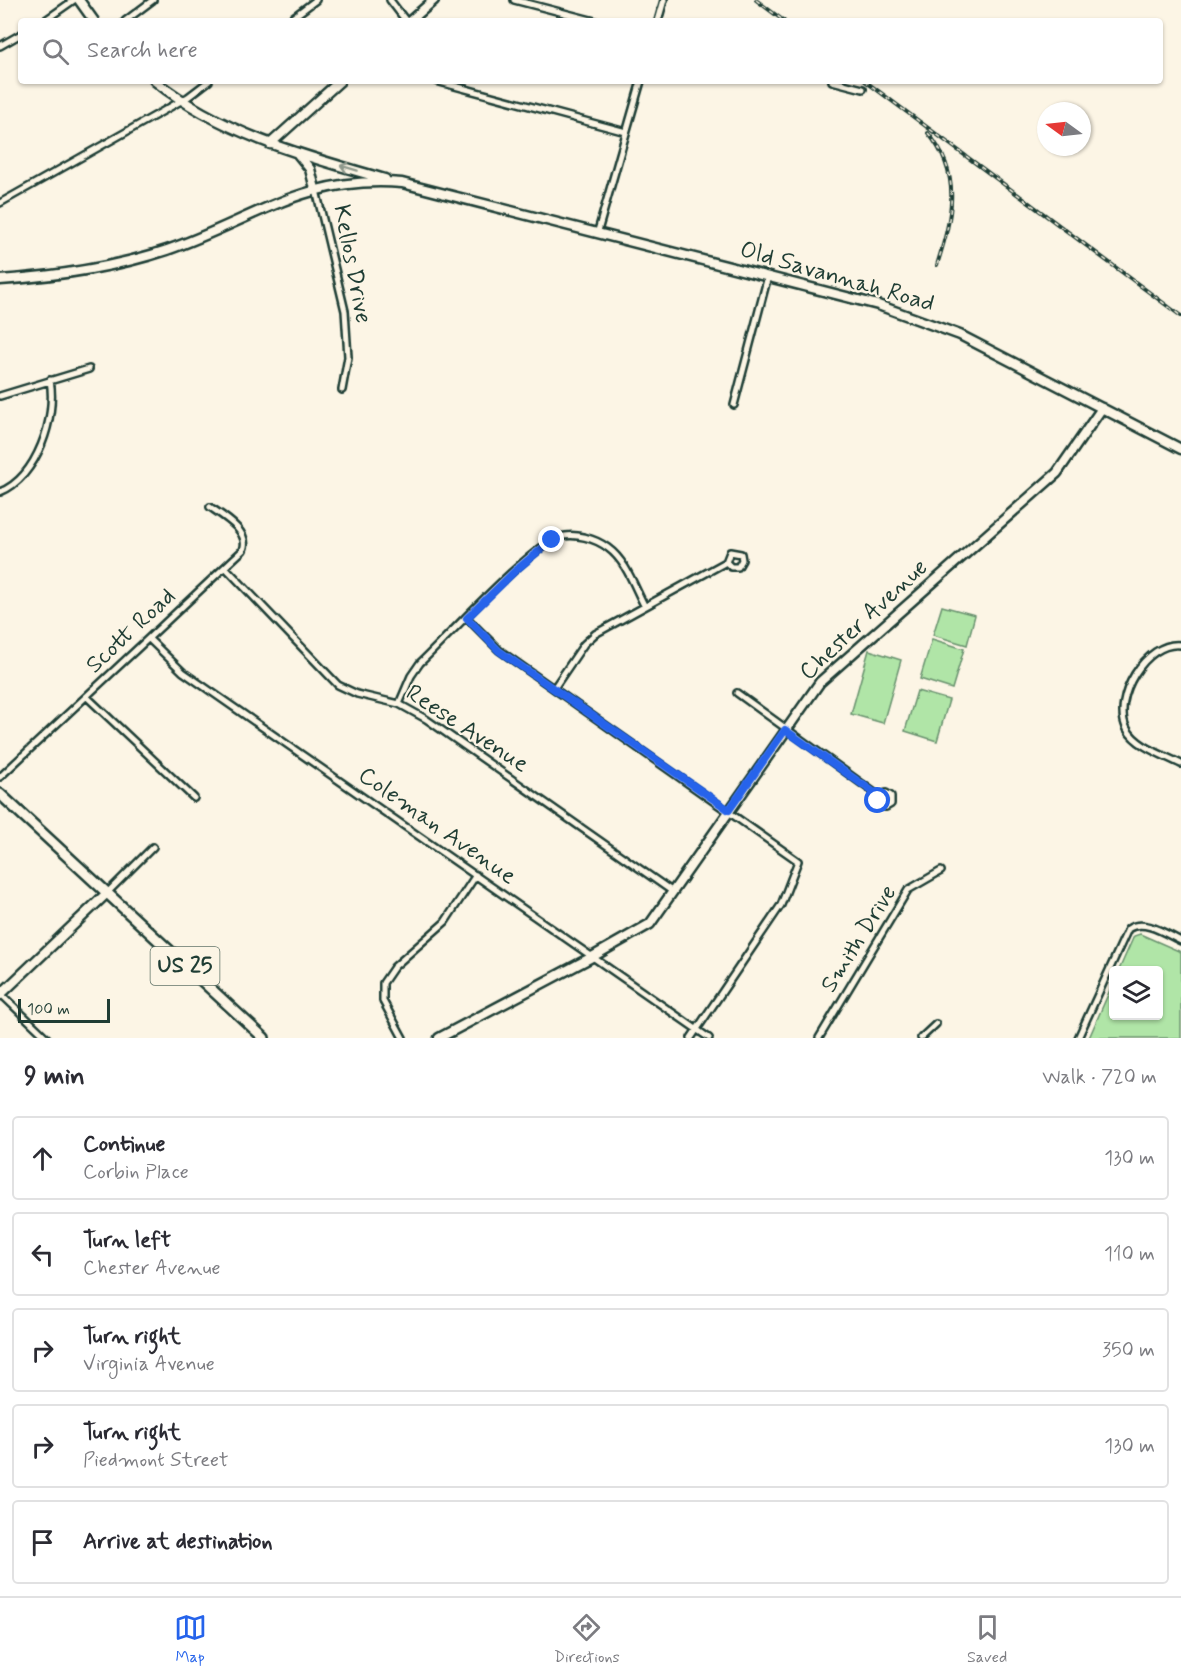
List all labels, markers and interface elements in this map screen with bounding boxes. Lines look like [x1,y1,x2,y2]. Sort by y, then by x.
search box [18,18,1163,84]
icon: search [39,35,72,68]
text: Search here [87,37,198,65]
north arrow [1037,102,1091,156]
one-way arrow [340,162,359,173]
street label: Kellos Drive [325,202,379,326]
street label: Old Savannah Road [736,234,938,320]
route end [538,526,564,552]
street label: Chester Avenue [793,552,935,688]
street label: Scott Road [79,581,183,681]
street label: Reese Avenue [400,678,534,780]
street label: Coleman Avenue [352,760,522,892]
route start [864,787,890,813]
street label: Smith Drive [814,879,904,999]
road number: US 25 [150,947,219,985]
map controls [1109,966,1163,1020]
button: layers [1109,966,1163,1020]
scale bar [18,996,110,1024]
text: 100 m [27,999,70,1020]
text: 9 min [24,1060,85,1094]
text: Walk · 720 m [1042,1064,1157,1091]
text: Continue [83,1131,165,1159]
icon: ahead [26,1142,59,1175]
text: 130 m [1104,1145,1155,1172]
text: Corbin Place [83,1159,189,1186]
text: Turn left [83,1227,171,1255]
icon: left [26,1238,59,1271]
text: 110 m [1104,1241,1155,1268]
text: Chester Avenue [83,1255,220,1282]
text: Turn right [83,1323,181,1351]
icon: right [26,1334,59,1367]
text: 350 m [1102,1337,1155,1364]
text: Virginia Avenue [83,1351,215,1378]
text: Turn right [83,1419,181,1447]
icon: right [26,1430,59,1463]
text: 130 m [1104,1433,1155,1460]
text: Piedmont Street [83,1447,229,1474]
icon: arrive [26,1526,59,1559]
text: Arrive at destination [83,1528,273,1556]
tab: Map [174,1611,207,1668]
tab: Directions [554,1611,620,1668]
tab: Saved [967,1611,1007,1668]

